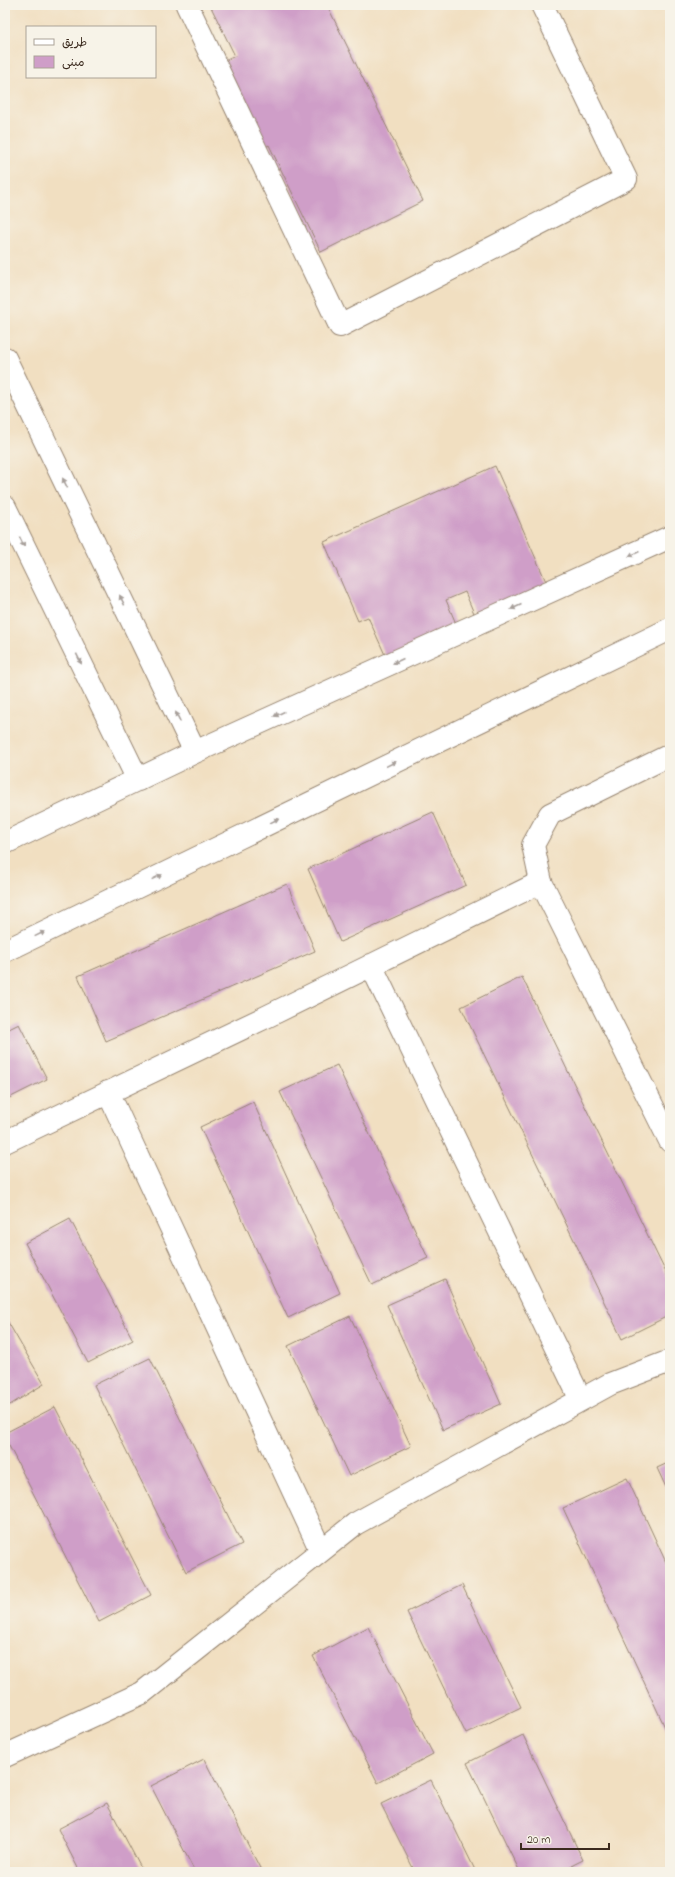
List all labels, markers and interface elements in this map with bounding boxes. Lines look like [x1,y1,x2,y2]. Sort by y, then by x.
legend [26,26,156,78]
text: طريق [62,34,87,52]
text: مبنى [62,54,85,72]
one-way arrow [62,477,68,489]
one-way arrow [19,537,25,548]
one-way arrow [628,551,640,557]
one-way arrow [119,594,125,606]
one-way arrow [510,604,522,610]
one-way arrow [76,654,82,665]
one-way arrow [391,658,403,664]
one-way arrow [175,711,181,723]
one-way arrow [273,711,285,717]
one-way arrow [385,761,397,767]
one-way arrow [268,817,280,824]
one-way arrow [151,874,163,880]
one-way arrow [34,931,46,937]
scale bar [521,1825,609,1851]
text: 20 m [527,1831,550,1849]

